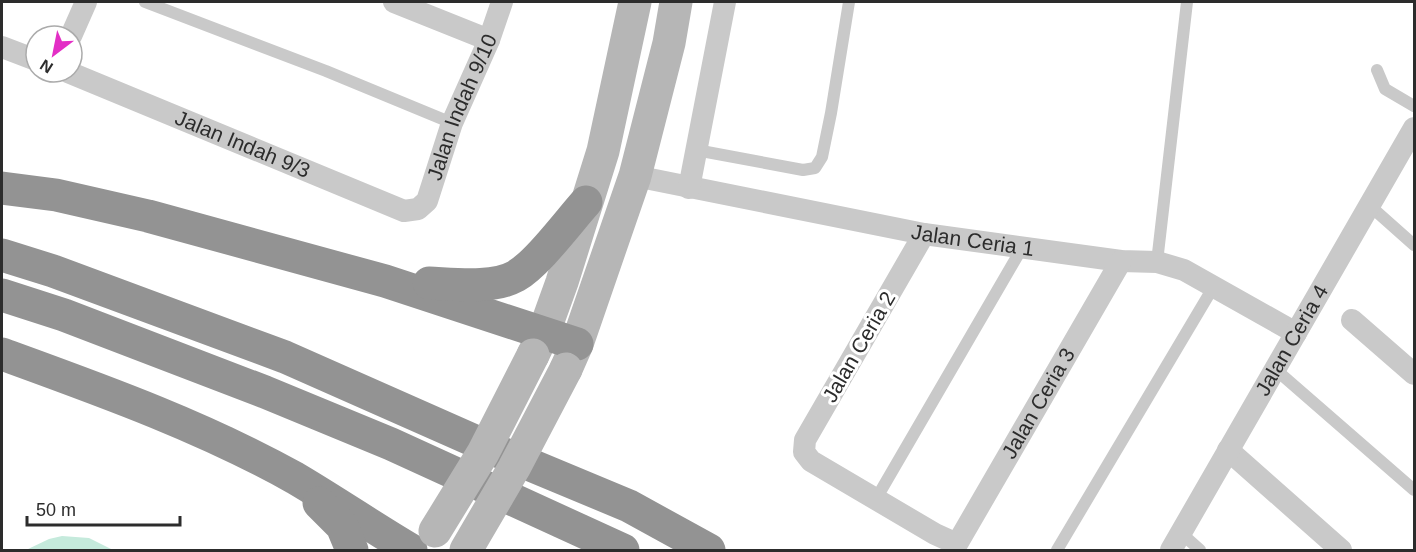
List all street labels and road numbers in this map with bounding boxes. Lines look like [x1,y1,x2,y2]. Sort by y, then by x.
street label: Jalan Indah 9/10 [422,30,501,183]
street label: Jalan Indah 9/3 [172,106,314,182]
street label: Jalan Ceria 1 [909,220,1036,260]
street label: Jalan Ceria 4 [1250,280,1332,399]
street label: Jalan Ceria 2 [818,287,899,406]
street label: Jalan Ceria 3 [997,344,1079,462]

